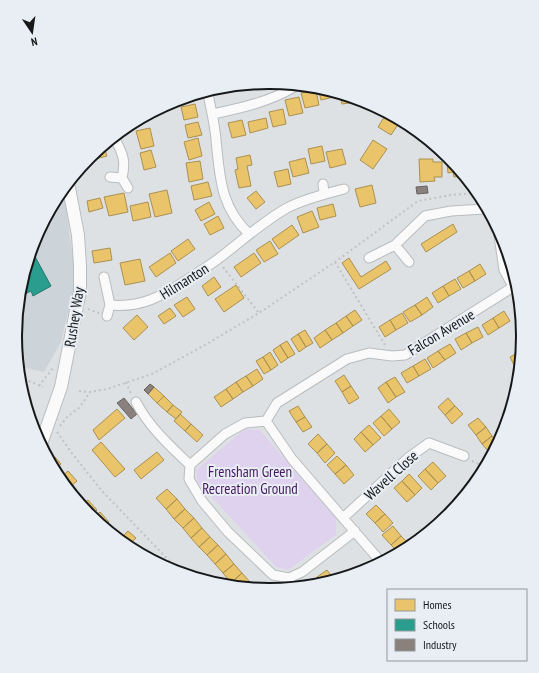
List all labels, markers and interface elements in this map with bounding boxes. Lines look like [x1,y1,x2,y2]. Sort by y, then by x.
north arrow [12,12,52,52]
text: N [30,34,39,49]
street label: Hilmanton [156,259,212,303]
street label: Rushey Way [60,285,88,348]
street label: Falcon Avenue [404,305,478,359]
street label: Wavell Close [360,446,422,504]
park label: Frensham Green Recreation Ground [202,462,298,498]
legend [387,589,527,661]
text: Homes [423,597,451,612]
text: Schools [423,617,455,632]
text: Industry [423,637,457,652]

